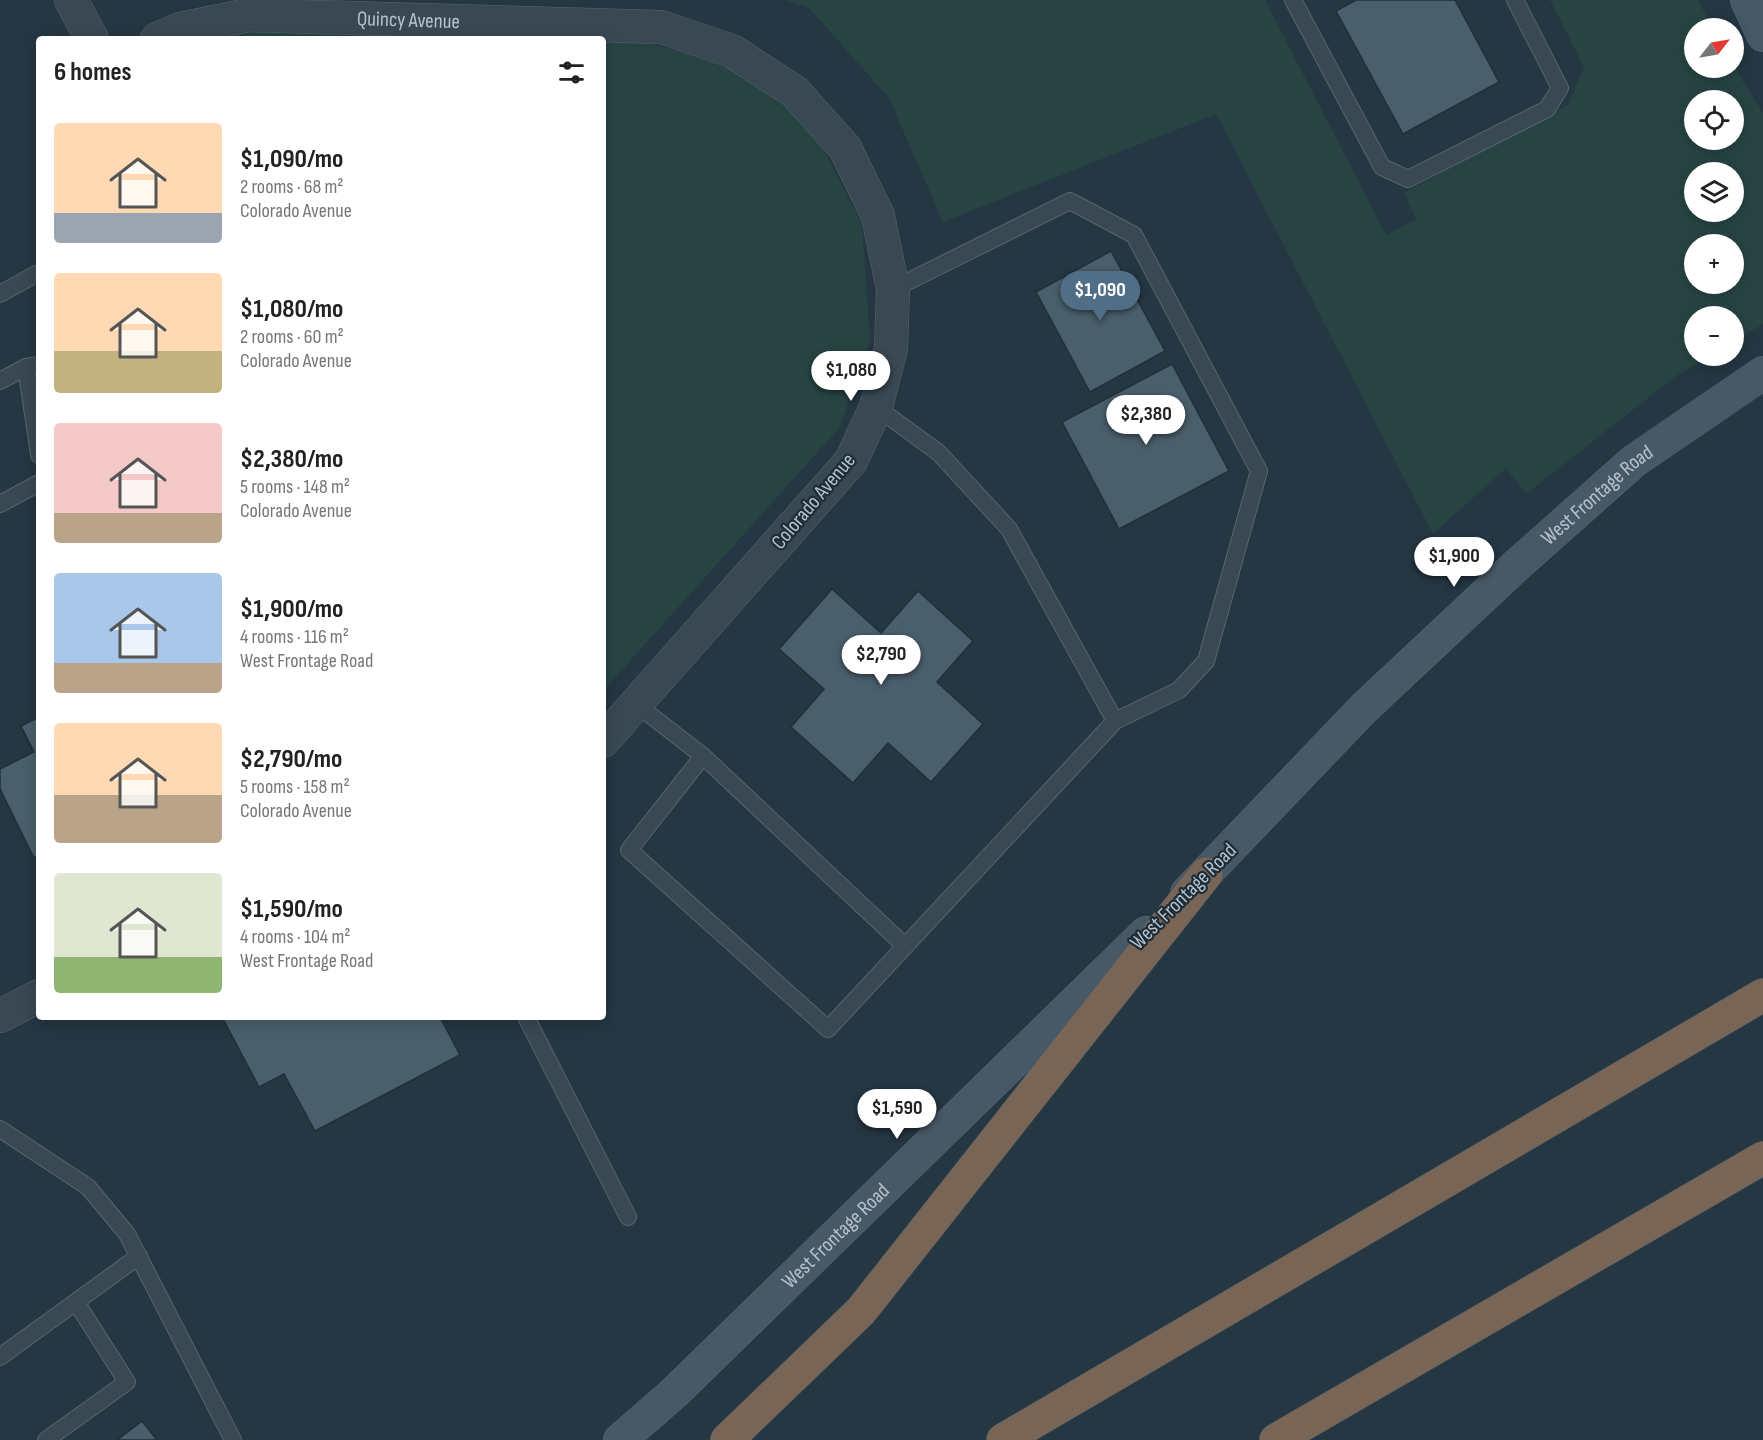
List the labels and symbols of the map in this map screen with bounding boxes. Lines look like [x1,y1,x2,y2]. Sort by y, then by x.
street label: Quincy Avenue [356,6,460,34]
north arrow [1684,18,1744,78]
pin: $1,090 [1051,271,1149,322]
pin: $1,080 [802,351,900,402]
pin: $2,380 [1097,395,1195,446]
street label: West Frontage Road [1536,440,1658,550]
street label: Colorado Avenue [766,448,861,554]
pin: $1,900 [1405,537,1503,588]
pin: $2,790 [832,635,930,686]
street label: West Frontage Road [1125,838,1242,955]
pin: $1,590 [848,1089,946,1140]
street label: West Frontage Road [777,1178,895,1294]

